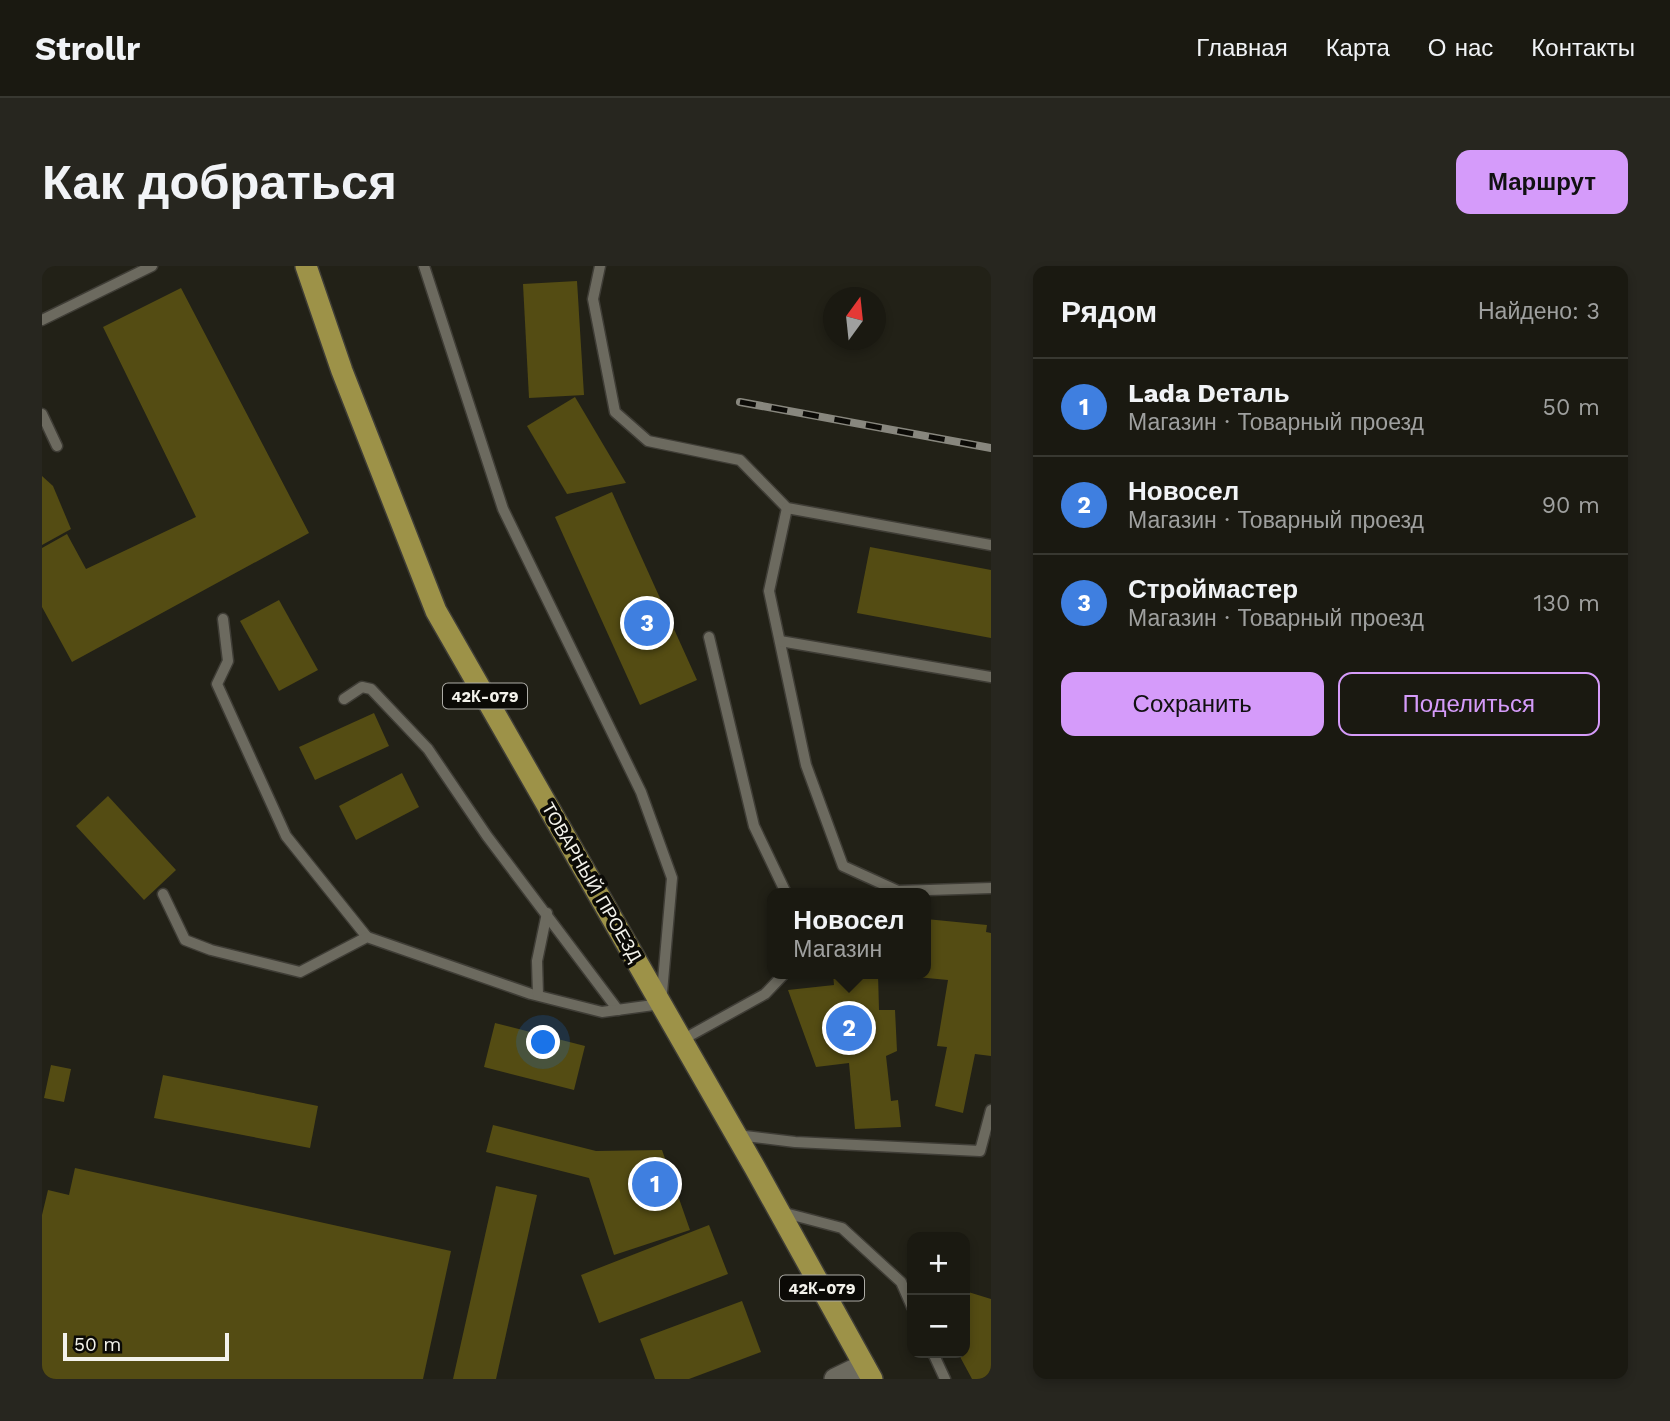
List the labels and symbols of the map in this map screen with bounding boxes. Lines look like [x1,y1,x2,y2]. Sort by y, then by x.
north arrow [823,287,886,350]
pin: 3 [624,597,670,649]
road number: 42К-079 [443,684,527,708]
street label: ТОВАРНЫЙ ПРОЕЗД [538,798,646,966]
pin: 2 [826,1002,872,1054]
your location [526,1025,560,1059]
pin: 1 [632,1158,678,1210]
road number: 42К-079 [780,1276,864,1300]
scale bar [63,1330,229,1362]

